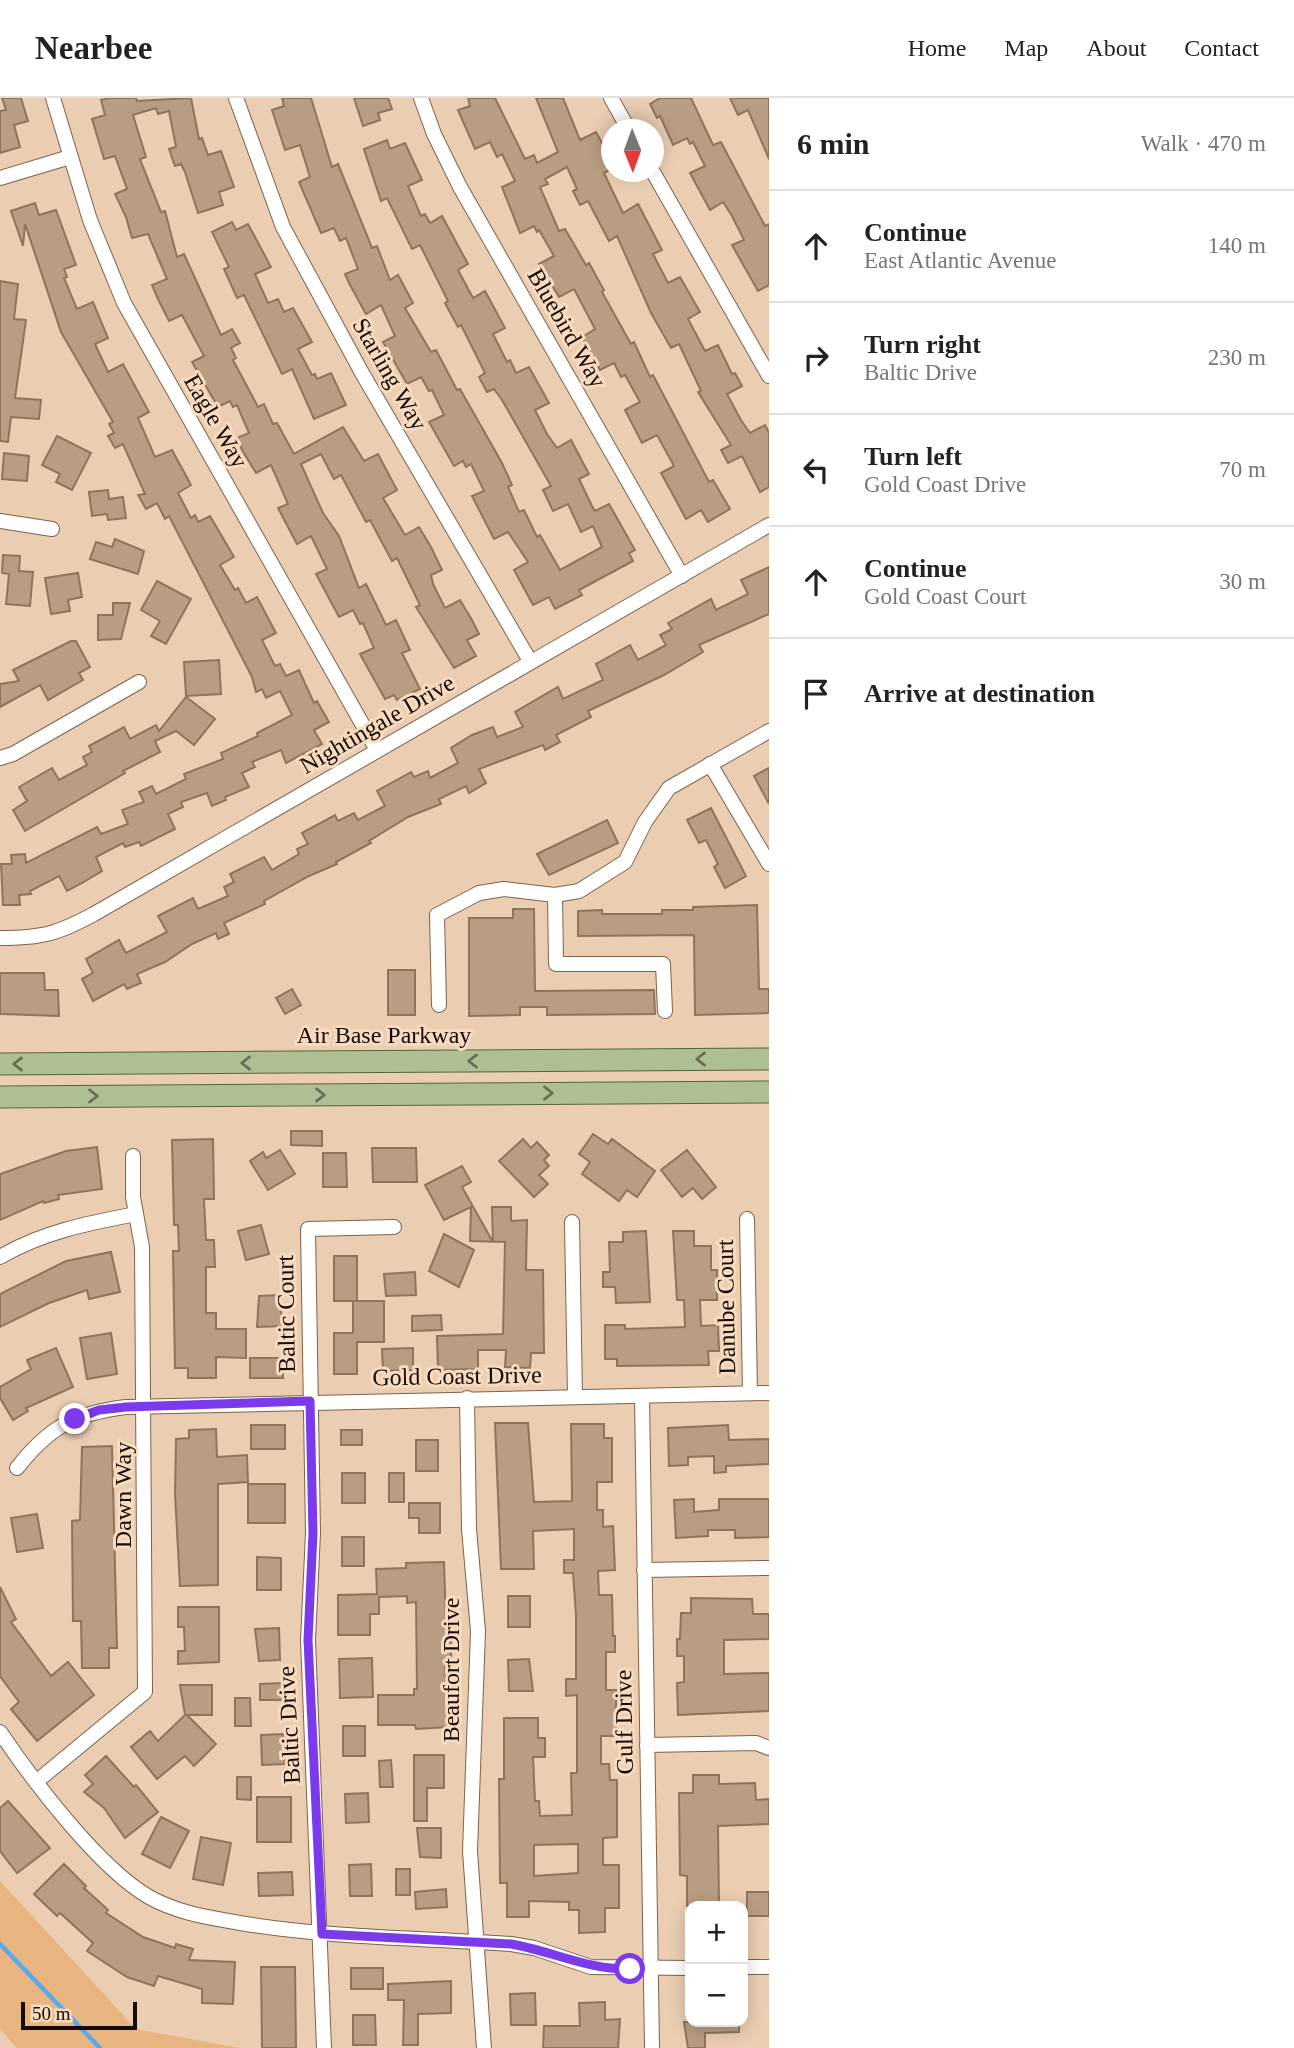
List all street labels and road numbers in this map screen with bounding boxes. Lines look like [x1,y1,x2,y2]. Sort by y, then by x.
street label: Bluebird Way [523,264,611,392]
street label: Starling Way [348,313,432,435]
street label: Eagle Way [179,370,253,472]
street label: Nightingale Drive [295,669,459,779]
street label: Air Base Parkway [297,1022,471,1048]
street label: Danube Court [712,1239,740,1375]
street label: Baltic Court [272,1254,300,1373]
street label: Gold Coast Drive [372,1362,542,1390]
street label: Dawn Way [110,1442,136,1548]
street label: Beaufort Drive [438,1598,464,1742]
street label: Baltic Drive [273,1665,305,1785]
street label: Gulf Drive [610,1669,638,1775]

